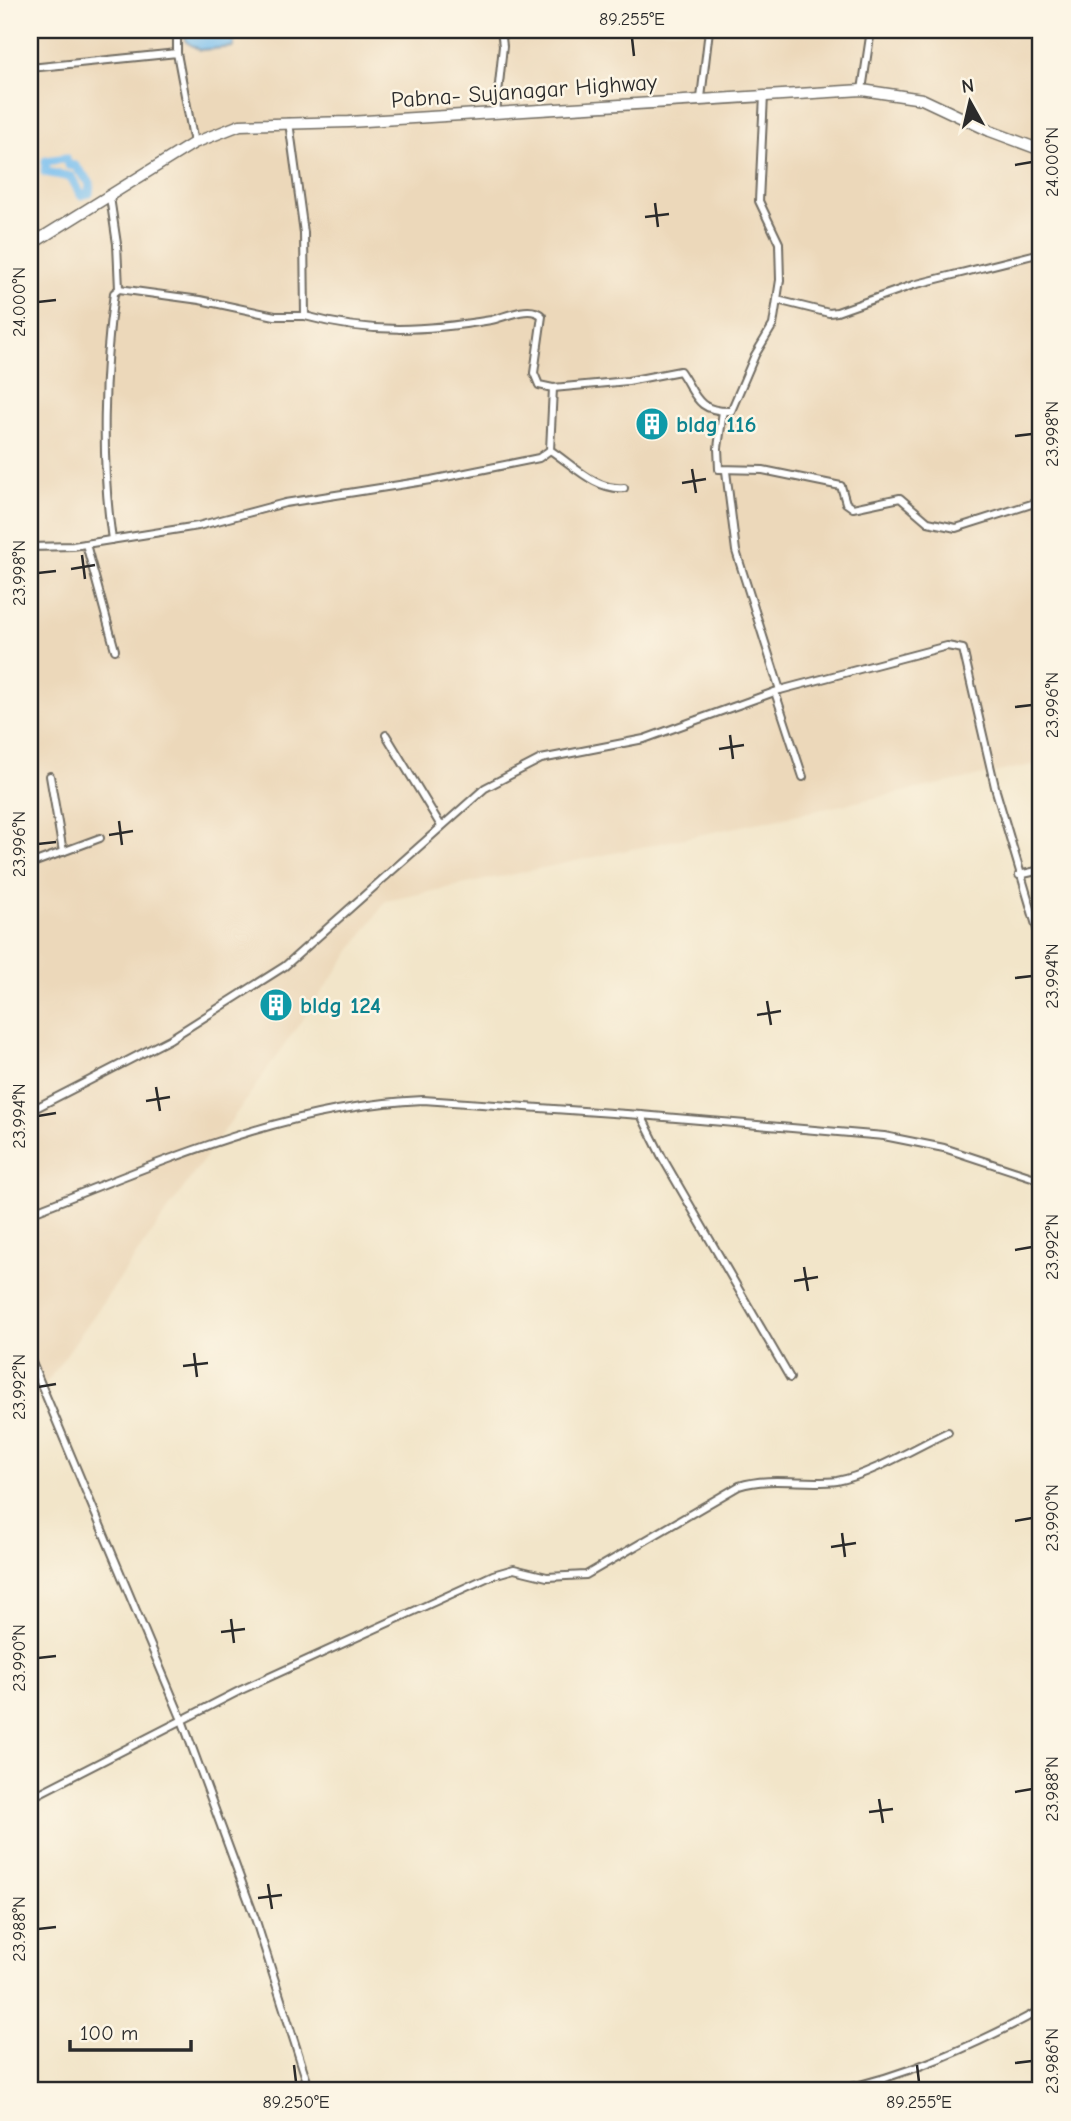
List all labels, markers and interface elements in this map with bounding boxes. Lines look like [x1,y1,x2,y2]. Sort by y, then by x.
text: 89.255°E [599,9,665,30]
north arrow [934,66,1004,136]
street label: Pabna- Sujanagar Highway [390,68,659,114]
text: N [960,74,975,98]
text: 24.000°N [1042,127,1063,197]
text: 24.000°N [9,267,30,337]
text: 23.998°N [1042,401,1063,467]
building icon: bldg 116 [633,405,671,443]
place label: bldg 116 [676,411,756,438]
text: 23.998°N [9,540,30,606]
text: 23.996°N [1042,672,1063,738]
text: 23.996°N [9,811,30,877]
text: 23.994°N [1042,943,1063,1009]
building icon: bldg 124 [257,986,295,1024]
place label: bldg 124 [300,992,381,1019]
text: 23.994°N [9,1083,30,1149]
text: 23.992°N [1042,1214,1063,1280]
text: 23.992°N [9,1354,30,1420]
text: 23.990°N [1042,1484,1063,1552]
text: 23.990°N [9,1624,30,1692]
text: 23.988°N [1042,1756,1063,1822]
text: 23.988°N [9,1896,30,1962]
scale bar [70,2009,191,2053]
text: 100 m [80,2021,138,2045]
text: 23.986°N [1042,2028,1063,2094]
text: 89.250°E [262,2092,330,2113]
text: 89.255°E [886,2092,952,2113]

